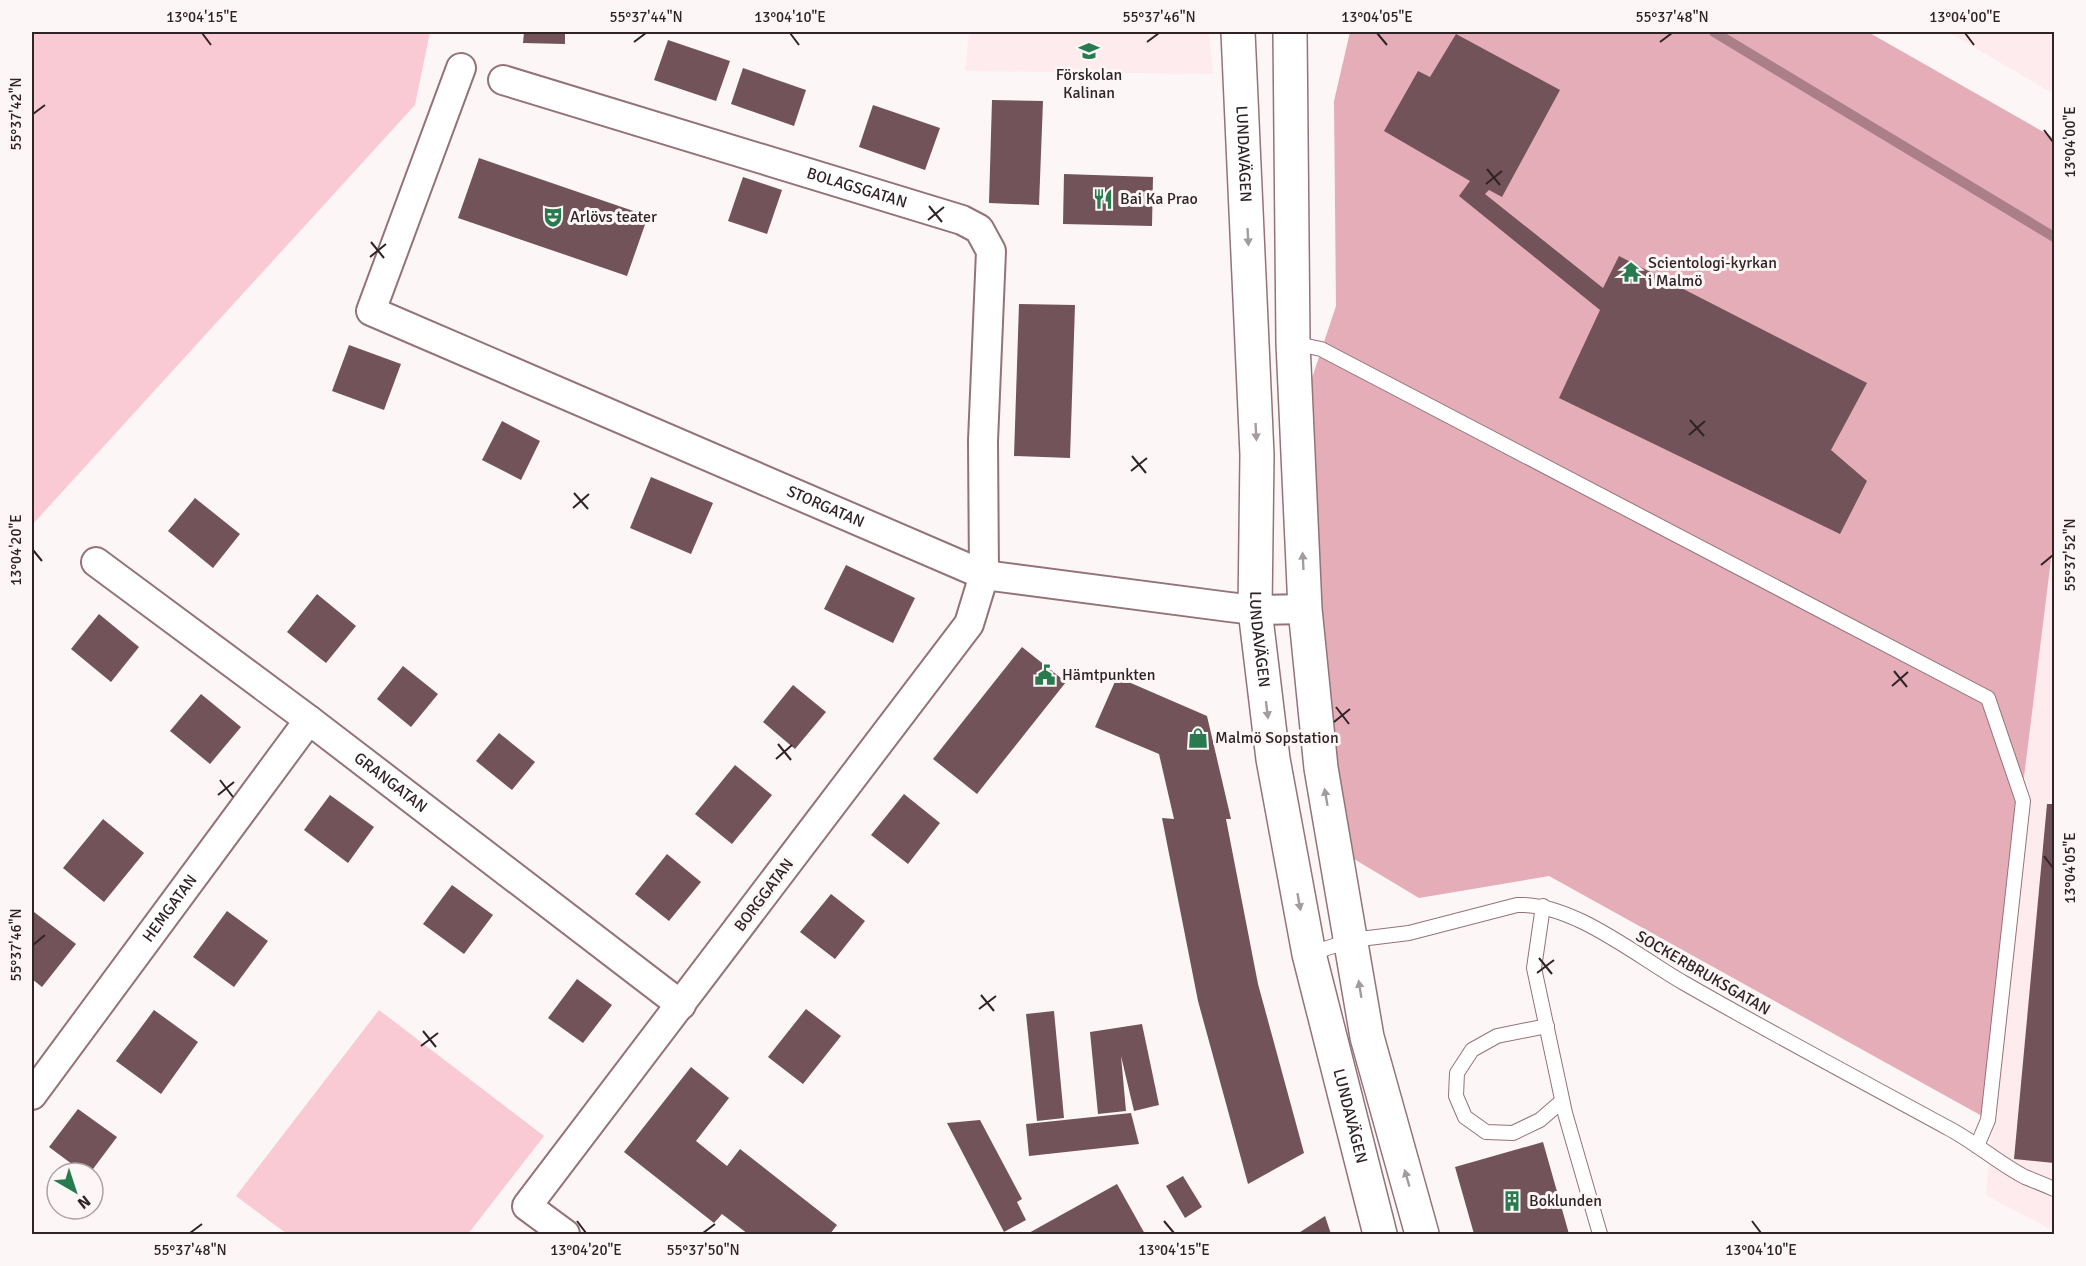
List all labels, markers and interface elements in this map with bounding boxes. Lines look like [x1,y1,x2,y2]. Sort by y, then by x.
text: 13°04'15"E [166,8,238,26]
text: 55°37'44"N [609,8,683,26]
text: 13°04'10"E [754,8,826,26]
text: 55°37'46"N [1122,8,1196,26]
text: 13°04'05"E [1341,8,1413,26]
text: 55°37'48"N [1635,8,1709,26]
text: 13°04'00"E [1929,8,2001,26]
school or university icon: Förskolan Kalinan [1077,39,1101,63]
place label: Förskolan Kalinan [1056,65,1122,103]
text: 55°37'42"N [7,77,25,151]
street label: LUNDAVÄGEN [1231,105,1256,203]
text: 13°04'00"E [2061,106,2079,178]
street label: BOLAGSGATAN [804,163,909,213]
restaurant icon: Bai Ka Prao [1091,187,1115,211]
place label: Bai Ka Prao [1120,189,1198,209]
theatre icon: Arlövs teater [541,205,565,229]
place label: Arlövs teater [570,207,657,227]
one-way arrow [1243,227,1252,246]
place label: Scientologi-kyrkan i Malmö [1648,253,1777,291]
temple icon: Scientologi-kyrkan i Malmö [1619,260,1643,284]
one-way arrow [1252,422,1261,441]
street label: STORGATAN [784,481,867,532]
text: 13°04'20"E [7,514,25,586]
text: 55°37'52"N [2061,518,2079,592]
one-way arrow [1299,552,1308,571]
street label: LUNDAVÄGEN [1245,591,1274,689]
public building icon: Hämtpunkten [1033,663,1057,687]
place label: Hämtpunkten [1062,665,1155,685]
one-way arrow [1263,700,1272,719]
shop icon: Malmö Sopstation [1186,726,1210,750]
place label: Malmö Sopstation [1215,728,1339,748]
street label: GRANGATAN [350,748,431,817]
one-way arrow [1321,787,1330,806]
text: 13°04'05"E [2061,832,2079,904]
street label: BORGGATAN [730,854,798,936]
street label: HEMGATAN [138,870,201,946]
one-way arrow [1295,893,1304,912]
text: 55°37'46"N [7,908,25,982]
street label: SOCKERBRUKSGATAN [1632,926,1774,1020]
one-way arrow [1355,979,1364,998]
street label: LUNDAVÄGEN [1328,1067,1372,1165]
north arrow [45,1161,105,1221]
one-way arrow [1401,1169,1411,1187]
building icon: Boklunden [1500,1189,1524,1213]
text: N [73,1191,94,1213]
place label: Boklunden [1529,1191,1602,1211]
text: 55°37'48"N [153,1241,227,1259]
text: 13°04'20"E [550,1241,622,1259]
text: 55°37'50"N [666,1241,740,1259]
text: 13°04'15"E [1138,1241,1210,1259]
text: 13°04'10"E [1725,1241,1797,1259]

